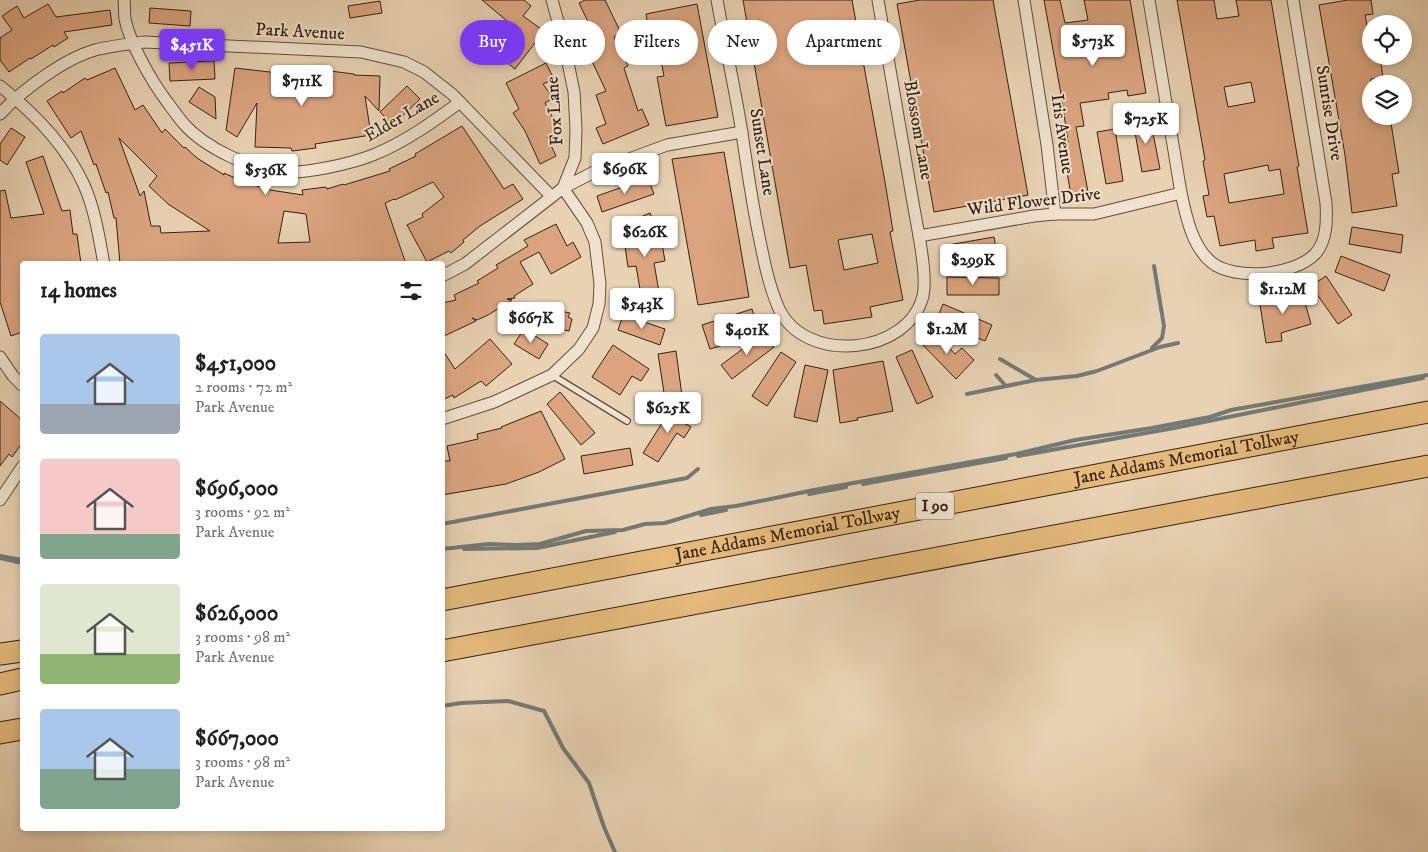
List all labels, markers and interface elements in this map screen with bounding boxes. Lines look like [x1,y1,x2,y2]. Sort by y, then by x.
map controls [1362,15,1412,125]
button: locate [1362,15,1412,65]
street label: Park Avenue [255,19,345,45]
chip: Buy [460,20,525,65]
chip: Rent [535,20,605,65]
chip: Filters [615,20,698,65]
chip: New [708,20,777,65]
chip: Apartment [787,20,900,65]
pin: $573K [1058,24,1128,67]
pin: $451K [157,28,227,71]
text: $573K [1072,31,1114,51]
text: $451K [171,35,213,55]
pin: $711K [267,64,337,107]
street label: Sunrise Drive [1311,64,1347,162]
text: $711K [282,71,322,91]
button: layers [1362,75,1412,125]
street label: Fox Lane [542,76,568,146]
street label: Blossom Lane [898,78,938,182]
street label: Elder Lane [361,87,443,147]
street label: Iris Avenue [1046,93,1078,175]
pin: $725K [1111,102,1181,145]
street label: Sunset Lane [744,107,780,197]
text: $725K [1124,109,1168,129]
pin: $696K [590,152,660,195]
pin: $536K [231,154,301,196]
text: $696K [603,159,647,179]
text: $536K [245,160,287,180]
street label: Wild Flower Drive [965,183,1102,221]
pin: $626K [610,216,680,258]
text: $626K [623,222,667,242]
pin: $299K [938,244,1008,286]
text: $299K [951,250,995,270]
pin: $1.12M [1242,272,1324,315]
icon: filters [397,277,425,305]
text: 14 homes [40,278,117,304]
text: $1.12M [1260,279,1306,299]
pin: $543K [607,288,677,330]
text: $543K [621,294,663,314]
pin: $667K [496,302,566,344]
text: $667K [508,308,554,328]
pin: $1.2M [912,312,982,355]
pin: $401K [712,314,782,356]
text: $1.2M [927,319,967,339]
text: $401K [725,320,769,340]
text: $451,000 [195,351,276,377]
icon: home [80,354,140,414]
text: 2 rooms · 72 m² [195,377,292,397]
pin: $625K [633,392,703,434]
text: Park Avenue [195,397,274,417]
text: $625K [646,398,690,418]
street label: Jane Addams Memorial Tollway [1070,426,1301,491]
text: $696,000 [195,476,278,502]
icon: home [80,479,140,539]
road number: I 90 [916,492,954,520]
text: 3 rooms · 92 m² [195,502,290,522]
street label: Jane Addams Memorial Tollway [672,502,902,567]
text: Park Avenue [195,522,274,542]
text: $626,000 [195,601,278,627]
icon: home [80,604,140,664]
text: 3 rooms · 98 m² [195,627,290,647]
text: Park Avenue [195,647,274,667]
text: $667,000 [195,726,279,752]
icon: home [80,729,140,789]
text: 3 rooms · 98 m² [195,752,290,772]
text: Park Avenue [195,772,274,792]

